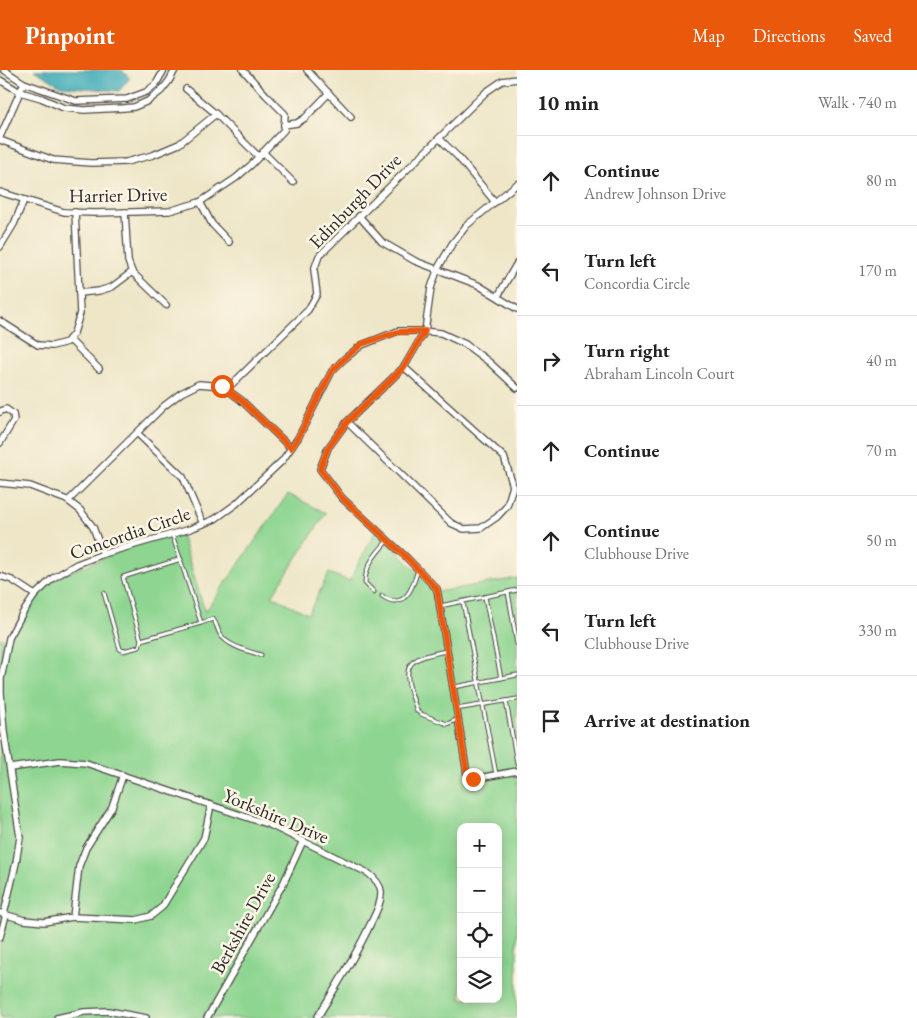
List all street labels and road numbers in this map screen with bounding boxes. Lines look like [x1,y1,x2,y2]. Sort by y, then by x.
street label: Edinburgh Drive [303,148,407,254]
street label: Harrier Drive [69,182,167,208]
street label: Concordia Circle [66,501,194,565]
street label: Yorkshire Drive [219,783,333,849]
street label: Berkshire Drive [205,868,281,978]

